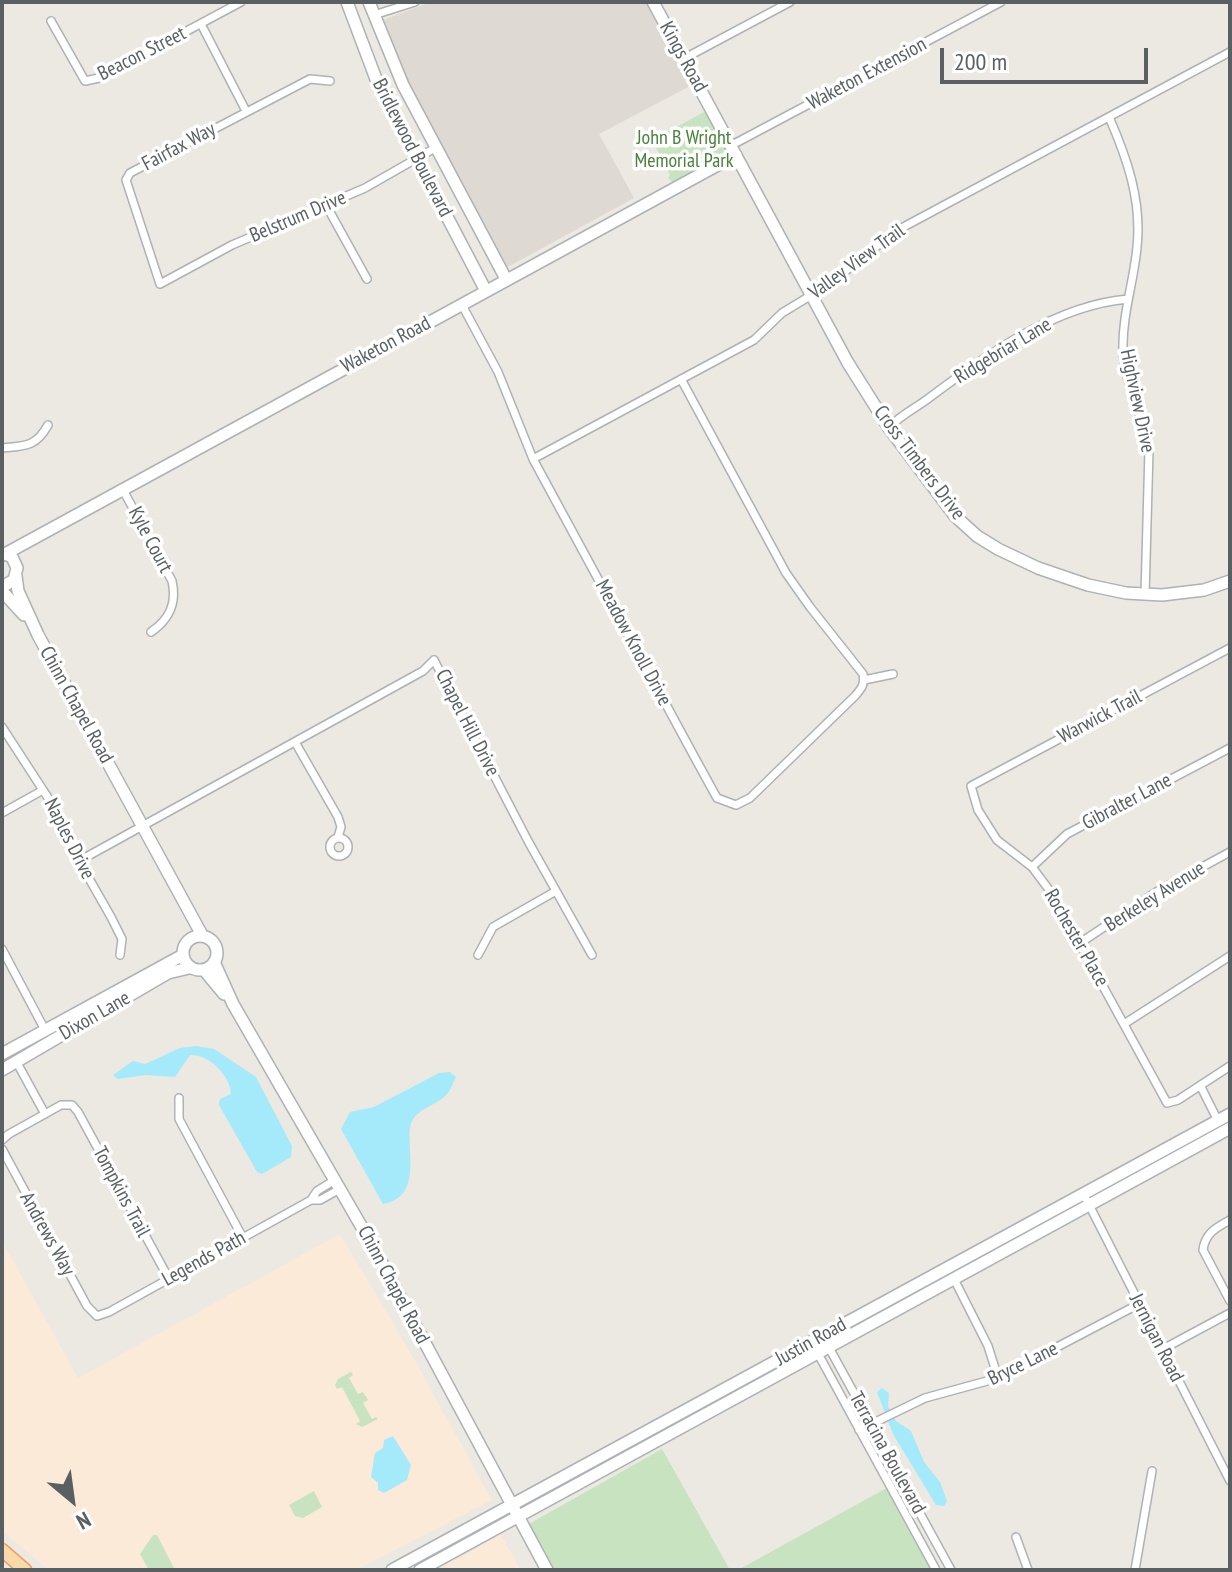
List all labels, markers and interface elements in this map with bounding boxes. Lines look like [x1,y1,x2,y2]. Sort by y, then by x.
street label: Kings Road [654,18,712,96]
street label: Beacon Street [94,22,190,86]
scale bar [944,32,1152,82]
street label: Waketon Extension [803,33,931,115]
text: 200 m [954,46,1007,77]
street label: Bridlewood Boulevard [367,75,457,221]
street label: Fairfax Way [138,118,220,176]
park label: John B Wright Memorial Park [634,126,734,173]
street label: Belstrum Drive [246,186,350,248]
street label: Valley View Trail [804,219,910,305]
street label: Waketon Road [337,311,435,379]
street label: Ridgebriar Lane [950,313,1056,389]
street label: Highview Drive [1114,347,1160,455]
street label: Cross Timbers Drive [868,401,970,525]
street label: Kyle Court [123,503,177,577]
street label: Meadow Knoll Drive [590,576,676,710]
street label: Chinn Chapel Road [34,642,118,768]
street label: Chapel Hill Drive [430,666,504,780]
street label: Warwick Trail [1054,685,1146,749]
street label: Gibralter Lane [1078,769,1176,835]
street label: Naples Drive [38,794,100,884]
street label: Berkeley Avenue [1100,857,1210,937]
street label: Rochester Place [1038,885,1114,991]
street label: Dixon Lane [55,986,135,1046]
street label: Tompkins Trail [87,1143,155,1241]
street label: Andrews Way [14,1188,80,1280]
street label: Chinn Chapel Road [352,1222,434,1348]
street label: Legends Path [158,1226,250,1292]
street label: Jernigan Road [1124,1290,1188,1386]
street label: Justin Road [771,1313,851,1371]
street label: Bryce Lane [984,1337,1062,1391]
street label: Terracina Boulevard [844,1388,930,1518]
north arrow [32,1460,112,1540]
text: N [72,1506,96,1536]

